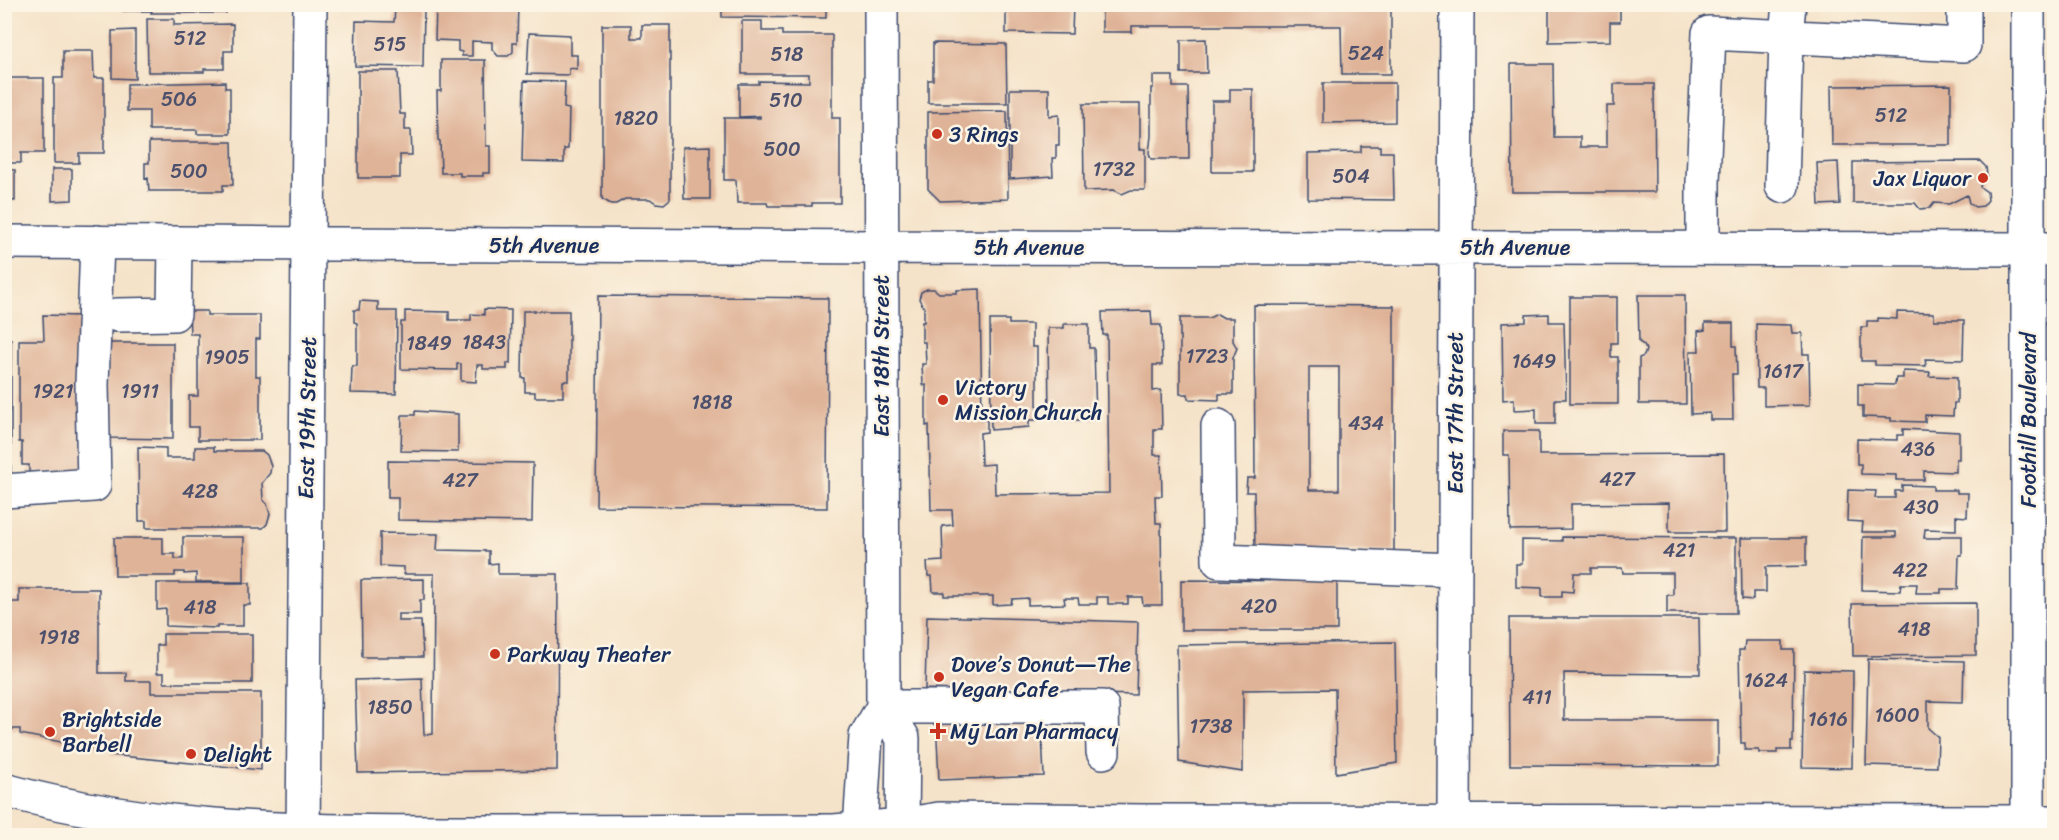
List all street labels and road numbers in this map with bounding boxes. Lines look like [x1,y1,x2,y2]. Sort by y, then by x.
street label: 5th Avenue [489,226,600,265]
street label: 5th Avenue [974,228,1085,267]
street label: 5th Avenue [1460,228,1571,267]
street label: East 18th Street [862,275,901,437]
street label: Foothill Boulevard [2009,331,2048,508]
street label: East 17th Street [1436,332,1475,494]
street label: East 19th Street [286,336,328,500]

